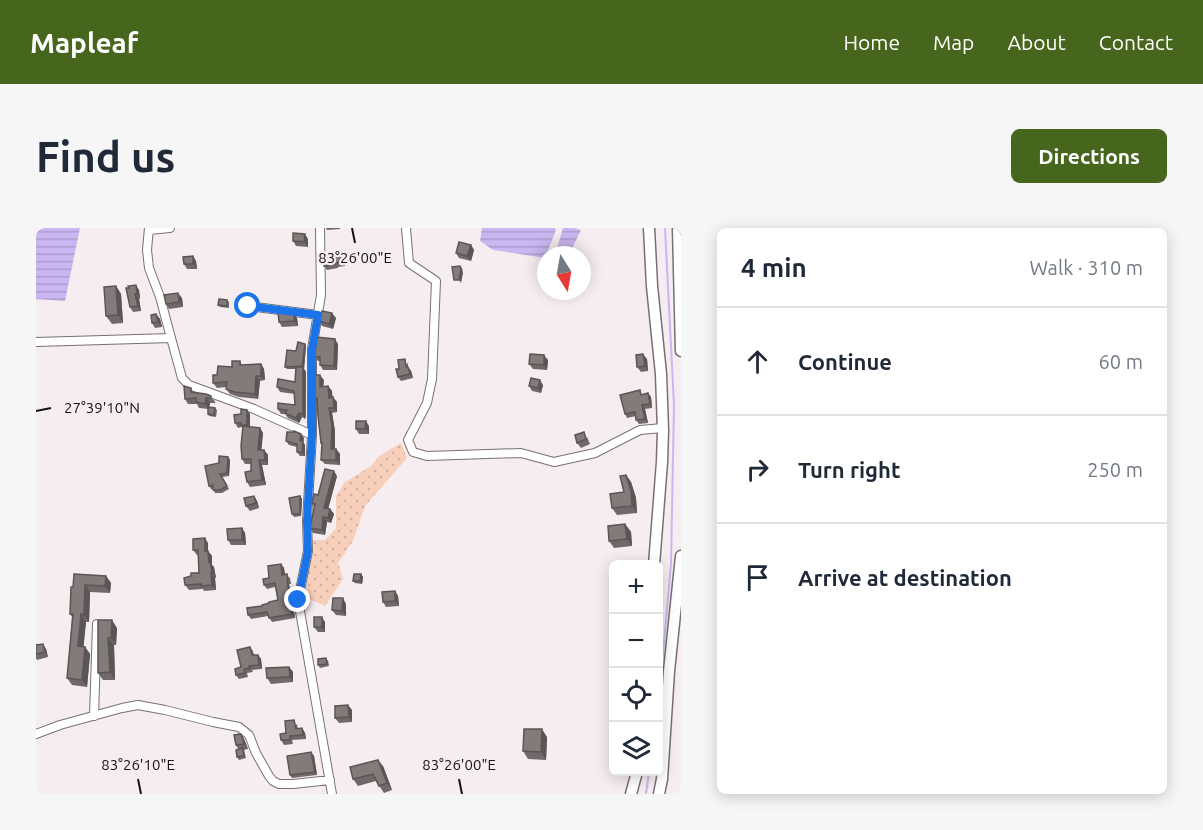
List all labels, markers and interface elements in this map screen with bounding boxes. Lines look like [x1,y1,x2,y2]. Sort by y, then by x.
text: Mapleaf [30,27,138,58]
text: Home [843,30,900,54]
text: Map [933,30,974,54]
text: About [1007,30,1066,54]
text: Contact [1099,30,1173,54]
button: Directions [1011,129,1167,183]
text: Find us [36,133,175,180]
north arrow [537,246,591,300]
text: 83°26'00"E [318,249,392,266]
text: 4 min [741,253,807,282]
text: Walk · 310 m [1030,256,1143,279]
route start [234,292,260,318]
icon: ahead [741,345,774,378]
text: Continue [798,349,892,374]
text: 60 m [1099,350,1143,373]
text: 27°39'10"N [64,399,140,416]
icon: right [741,453,774,486]
text: Turn right [798,457,900,482]
text: 250 m [1087,458,1143,481]
map controls [609,560,663,776]
button: + [609,560,663,614]
icon: arrive [741,561,774,594]
text: Arrive at destination [798,565,1012,590]
route end [284,586,310,612]
button: − [609,614,663,668]
button: locate [609,668,663,722]
button: layers [609,722,663,776]
text: 83°26'10"E [101,756,175,773]
text: 83°26'00"E [422,756,496,773]

